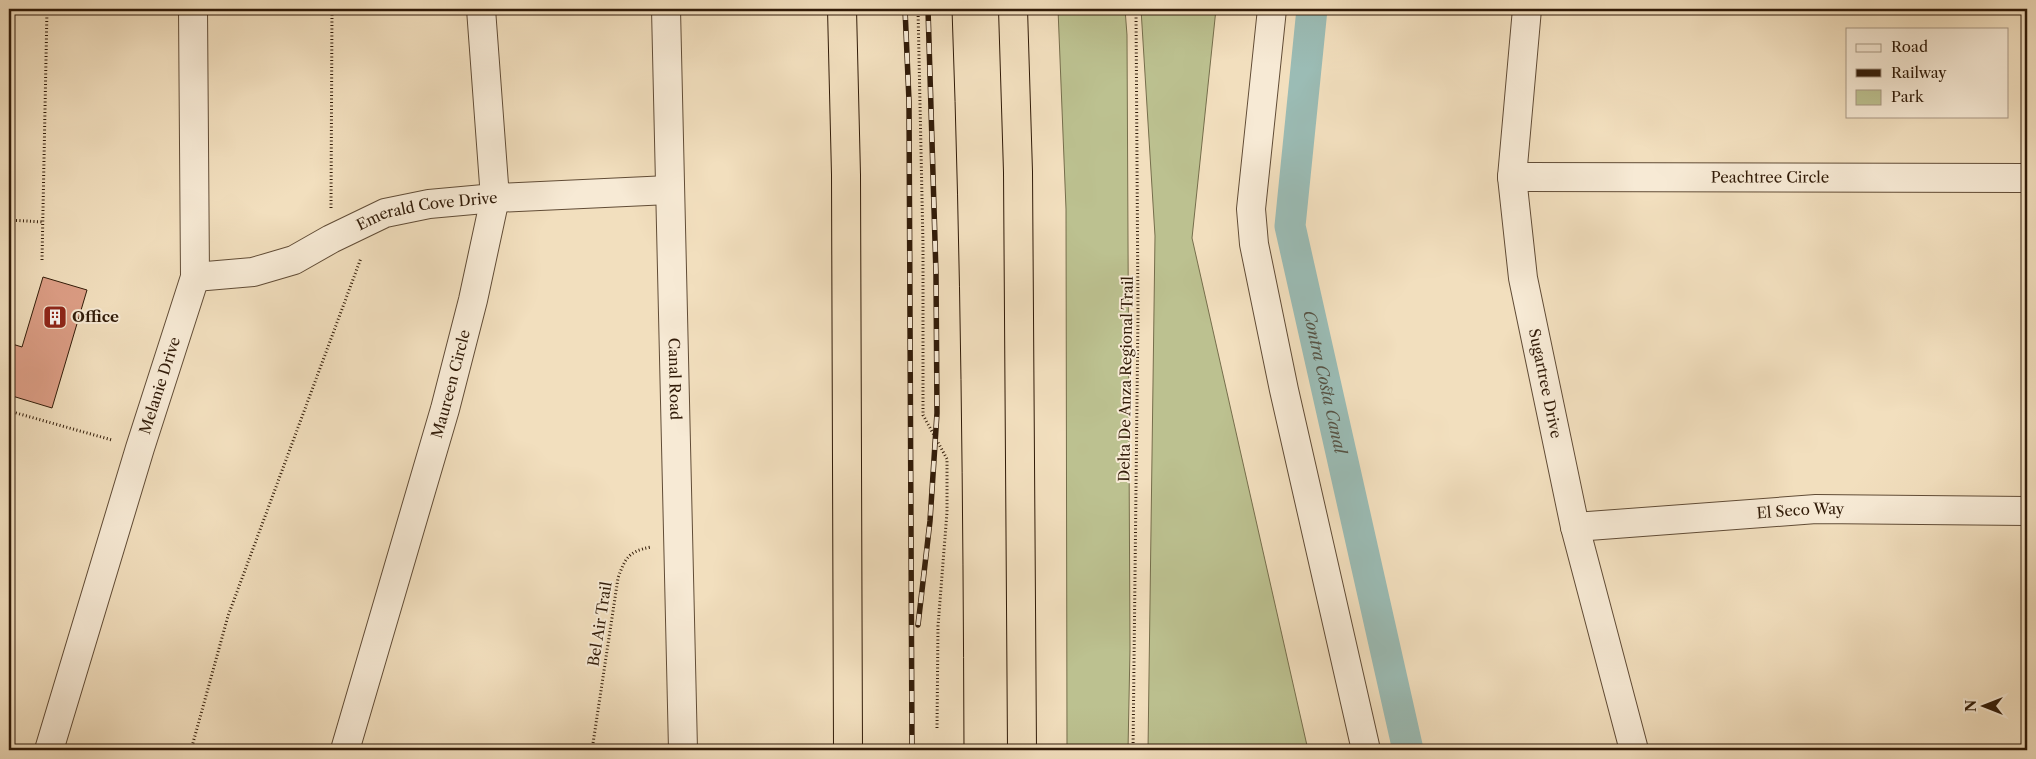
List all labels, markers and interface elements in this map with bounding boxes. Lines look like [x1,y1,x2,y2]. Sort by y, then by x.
legend [1846,28,2008,118]
text: Road [1891,37,1928,56]
text: Railway [1891,63,1947,82]
text: Park [1891,87,1925,106]
street label: Peachtree Circle [1711,167,1829,187]
street label: Emerald Cove Drive [353,188,498,234]
street label: Delta De Anza Regional Trail [1114,275,1137,482]
building icon: Office [42,304,68,330]
place label: Office [72,307,119,326]
water label: Contra Costa Canal [1299,308,1351,458]
street label: Sugartree Drive [1525,327,1566,440]
street label: Maureen Circle [427,328,474,440]
street label: Melanie Drive [135,334,184,436]
street label: Canal Road [665,337,685,420]
street label: El Seco Way [1756,499,1845,522]
street label: Bel Air Trail [583,580,616,668]
north arrow [1958,682,2008,732]
text: N [1962,700,1980,712]

